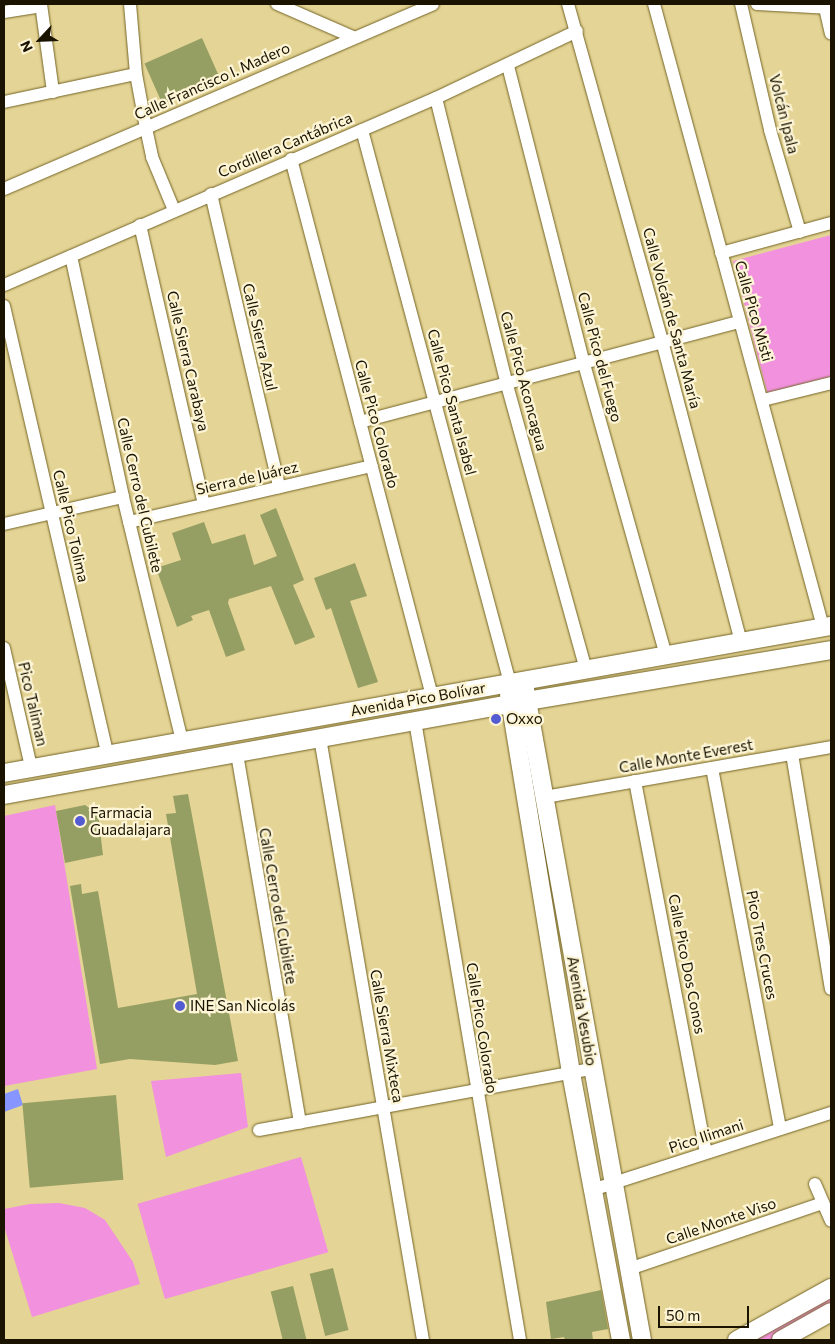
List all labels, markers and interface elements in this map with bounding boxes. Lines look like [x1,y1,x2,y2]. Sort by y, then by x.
north arrow [15,15,65,65]
text: N [16,38,36,55]
street label: Calle Francisco I. Madero [131,39,293,123]
street label: Volcán Ipala [765,72,803,156]
street label: Cordillera Cantábrica [215,109,355,181]
street label: Calle Volcán de Santa María [639,226,705,410]
street label: Calle Pico Misti [731,259,777,363]
street label: Calle Sierra Azul [239,282,281,392]
street label: Calle Sierra Carabaya [163,289,213,433]
street label: Calle Pico del Fuego [574,290,626,424]
street label: Calle Pico Aconcagua [497,309,551,453]
street label: Calle Pico Santa Isabel [424,327,480,477]
street label: Calle Pico Colorado [351,358,403,490]
street label: Calle Cerro del Cubilete [113,416,167,574]
street label: Sierra de Juárez [194,458,300,498]
street label: Calle Pico Tolima [49,468,93,584]
street label: Pico Taliman [15,660,51,748]
street label: Avenida Pico Bolívar [349,678,487,720]
place label: Oxxo [506,710,543,728]
marker: Oxxo [490,713,502,725]
street label: Calle Monte Everest [618,735,754,777]
place label: Farmacia Guadalajara [90,803,171,838]
marker: Farmacia Guadalajara [74,815,86,827]
street label: Calle Cerro del Cubilete [255,826,301,986]
street label: Pico Tres Cruces [743,889,781,1001]
street label: Calle Pico Dos Conos [665,893,709,1035]
street label: Avenida Vesubio [563,955,601,1067]
street label: Calle Pico Colorado [463,961,501,1095]
street label: Calle Sierra Mixteca [366,968,408,1104]
place label: INE San Nicolás [190,997,295,1015]
marker: INE San Nicolás [174,1000,186,1012]
street label: Pico Ilimani [666,1115,746,1157]
street label: Calle Monte Viso [664,1194,778,1248]
scale bar [660,1296,751,1328]
text: 50 m [666,1306,700,1324]

